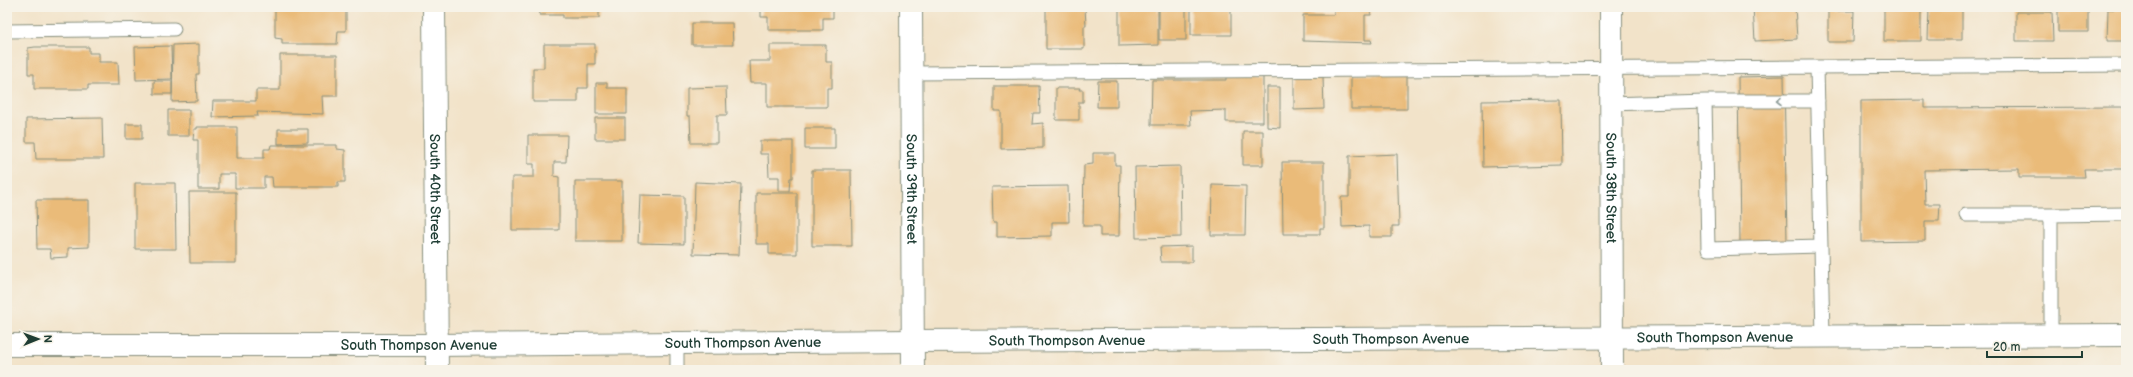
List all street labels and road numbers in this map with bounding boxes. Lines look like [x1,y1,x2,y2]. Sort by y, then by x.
street label: South 38th Street [1603,133,1620,244]
street label: South 40th Street [427,134,444,245]
street label: South 39th Street [903,134,921,245]
street label: South Thompson Avenue [1637,328,1793,346]
street label: South Thompson Avenue [1313,330,1469,348]
street label: South Thompson Avenue [989,331,1145,349]
street label: South Thompson Avenue [665,333,821,352]
street label: South Thompson Avenue [341,336,497,354]

